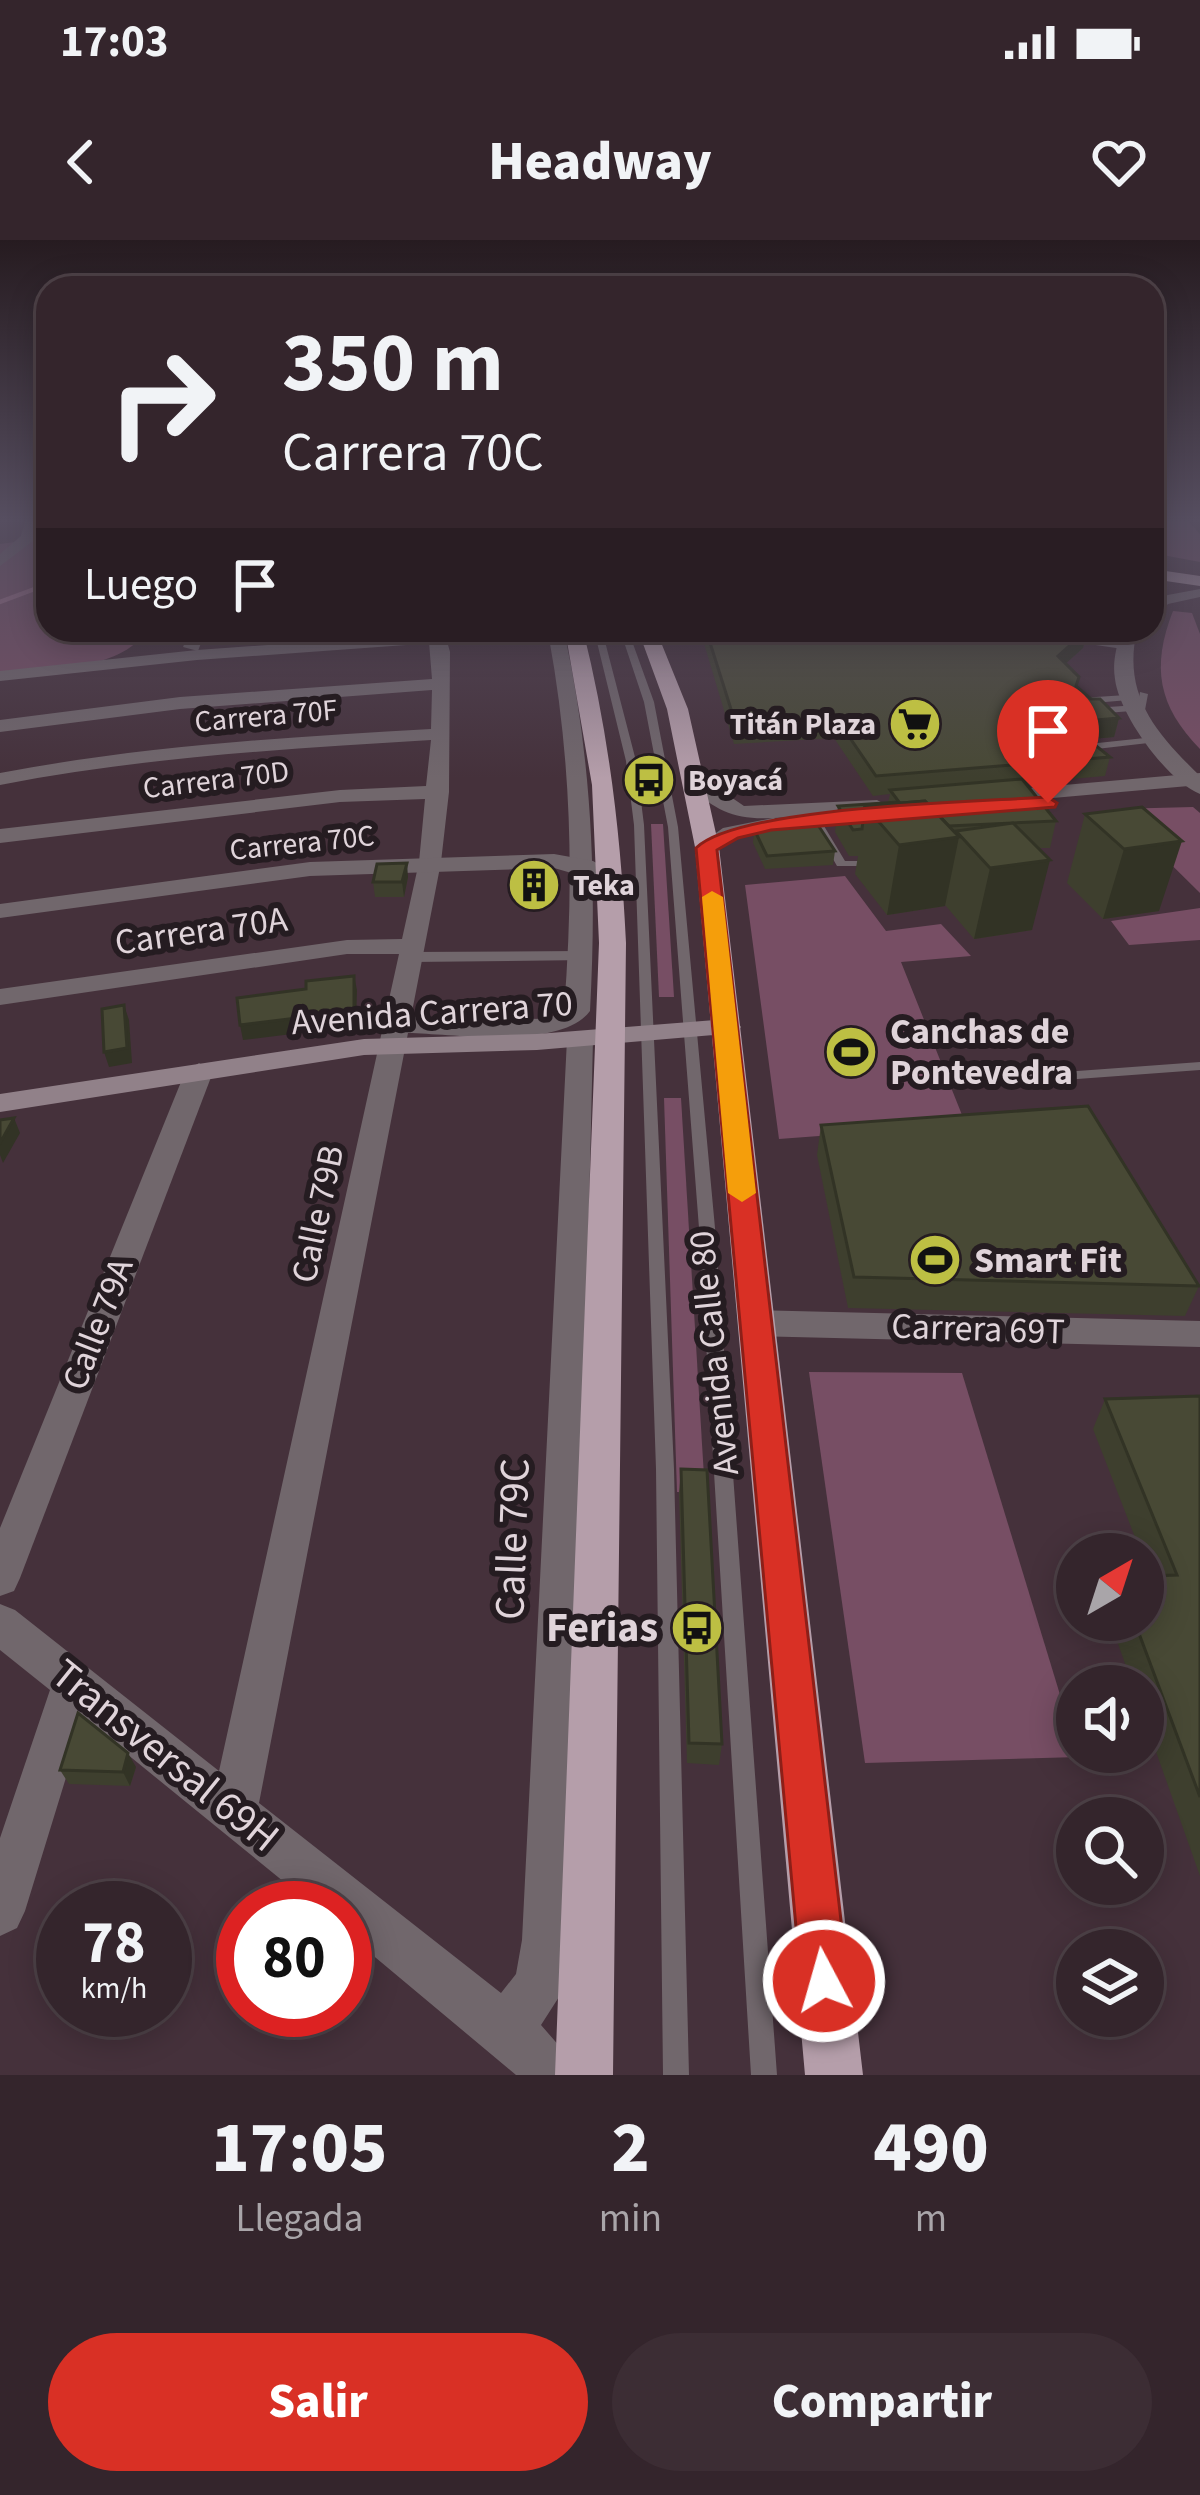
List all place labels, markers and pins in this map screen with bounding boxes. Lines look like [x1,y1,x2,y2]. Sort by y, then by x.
pin [997,680,1099,803]
supermarket icon: Titán Plaza [887,696,943,752]
place label: Titán Plaza [730,703,876,746]
bus stop icon: Boyacá [621,752,677,808]
place label: Boyacá [688,759,783,802]
building icon: Teka [506,857,562,913]
place label: Teka [573,864,635,907]
place label: Canchas de Pontevedra [890,1006,1073,1098]
sports icon: Canchas de Pontevedra [823,1024,879,1080]
sports icon: Smart Fit [907,1232,963,1288]
place label: Smart Fit [974,1235,1122,1286]
place label: Ferias [546,1598,658,1658]
bus stop icon: Ferias [669,1600,725,1656]

